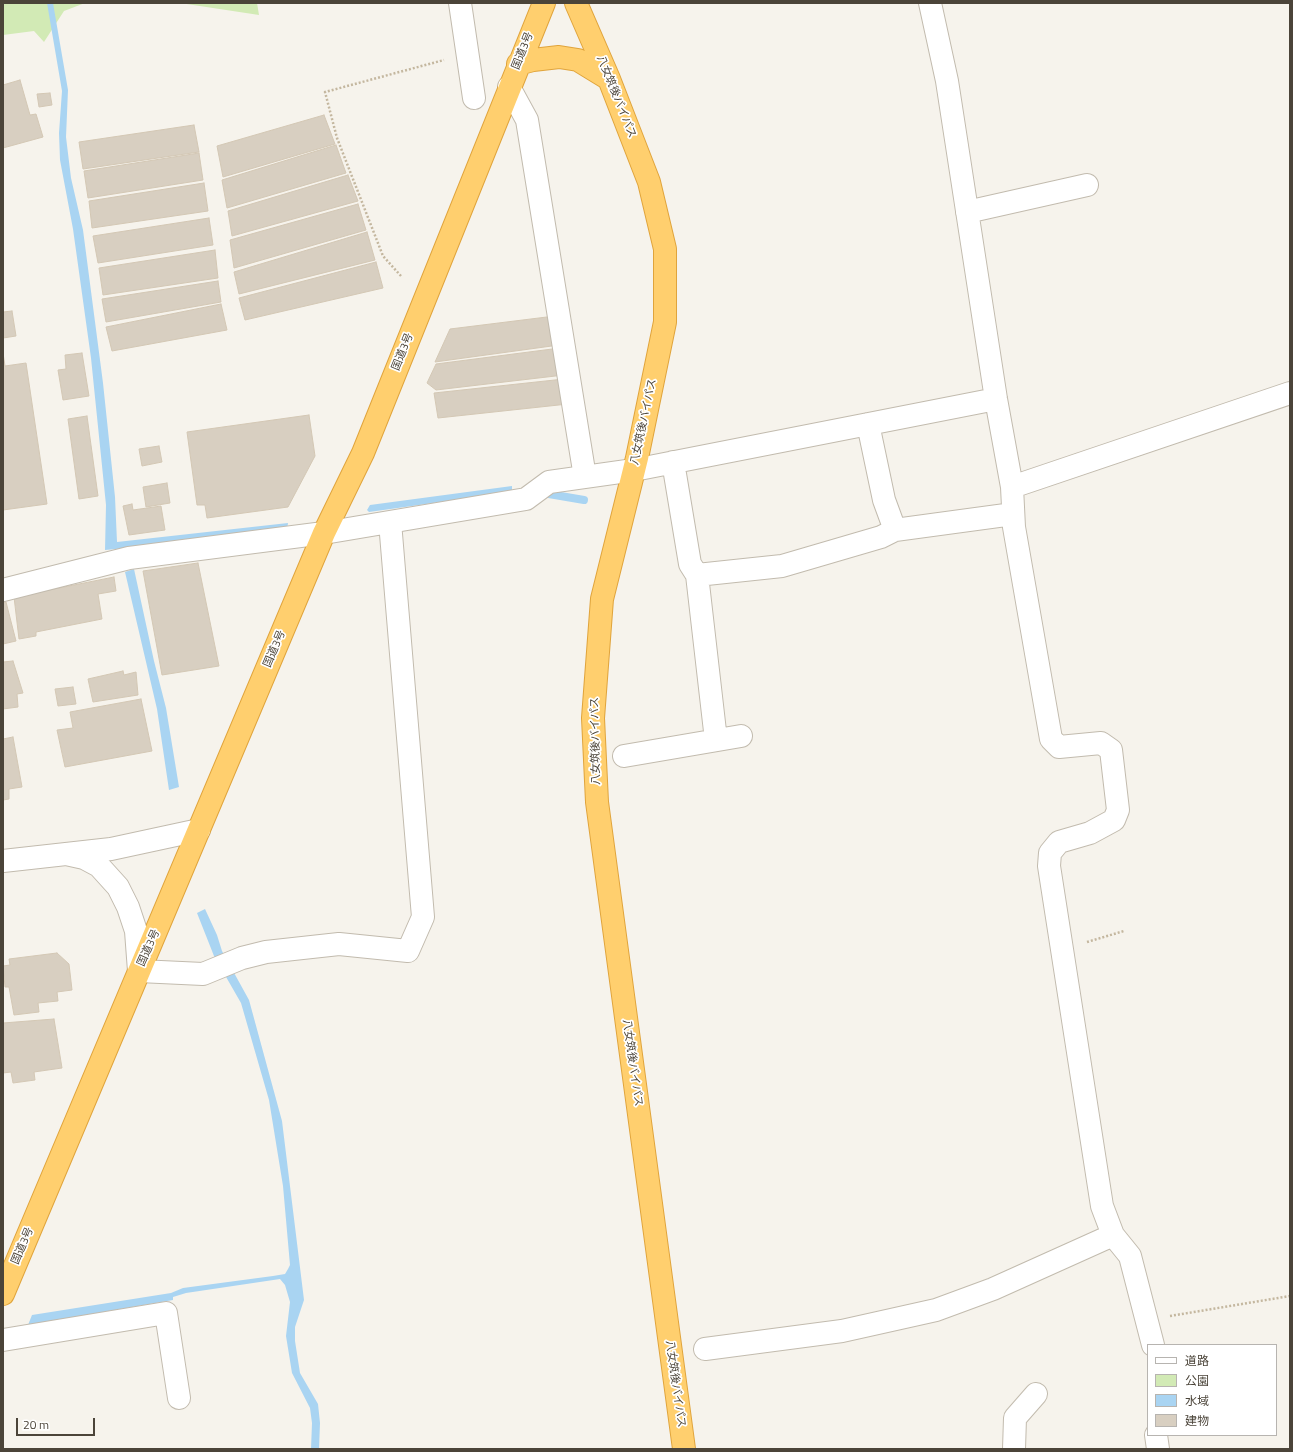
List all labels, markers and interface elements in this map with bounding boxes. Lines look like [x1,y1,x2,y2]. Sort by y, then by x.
street label: 国道3号 [510,30,536,72]
street label: 八女筑後バイパス [593,54,639,140]
street label: 国道3号 [390,331,416,373]
street label: 八女筑後バイパス [628,378,660,466]
street label: 国道3号 [261,628,289,670]
street label: 八女筑後バイパス [589,697,603,785]
street label: 国道3号 [135,927,163,969]
street label: 八女筑後バイパス [619,1019,645,1107]
street label: 国道3号 [9,1225,37,1267]
street label: 八女筑後バイパス [662,1340,688,1428]
legend [1147,1344,1277,1436]
text: 道路 [1185,1351,1209,1370]
text: 公園 [1185,1371,1209,1390]
text: 水域 [1185,1391,1209,1410]
scale bar [18,1410,97,1436]
text: 建物 [1185,1411,1209,1430]
text: 20 m [23,1415,49,1434]

